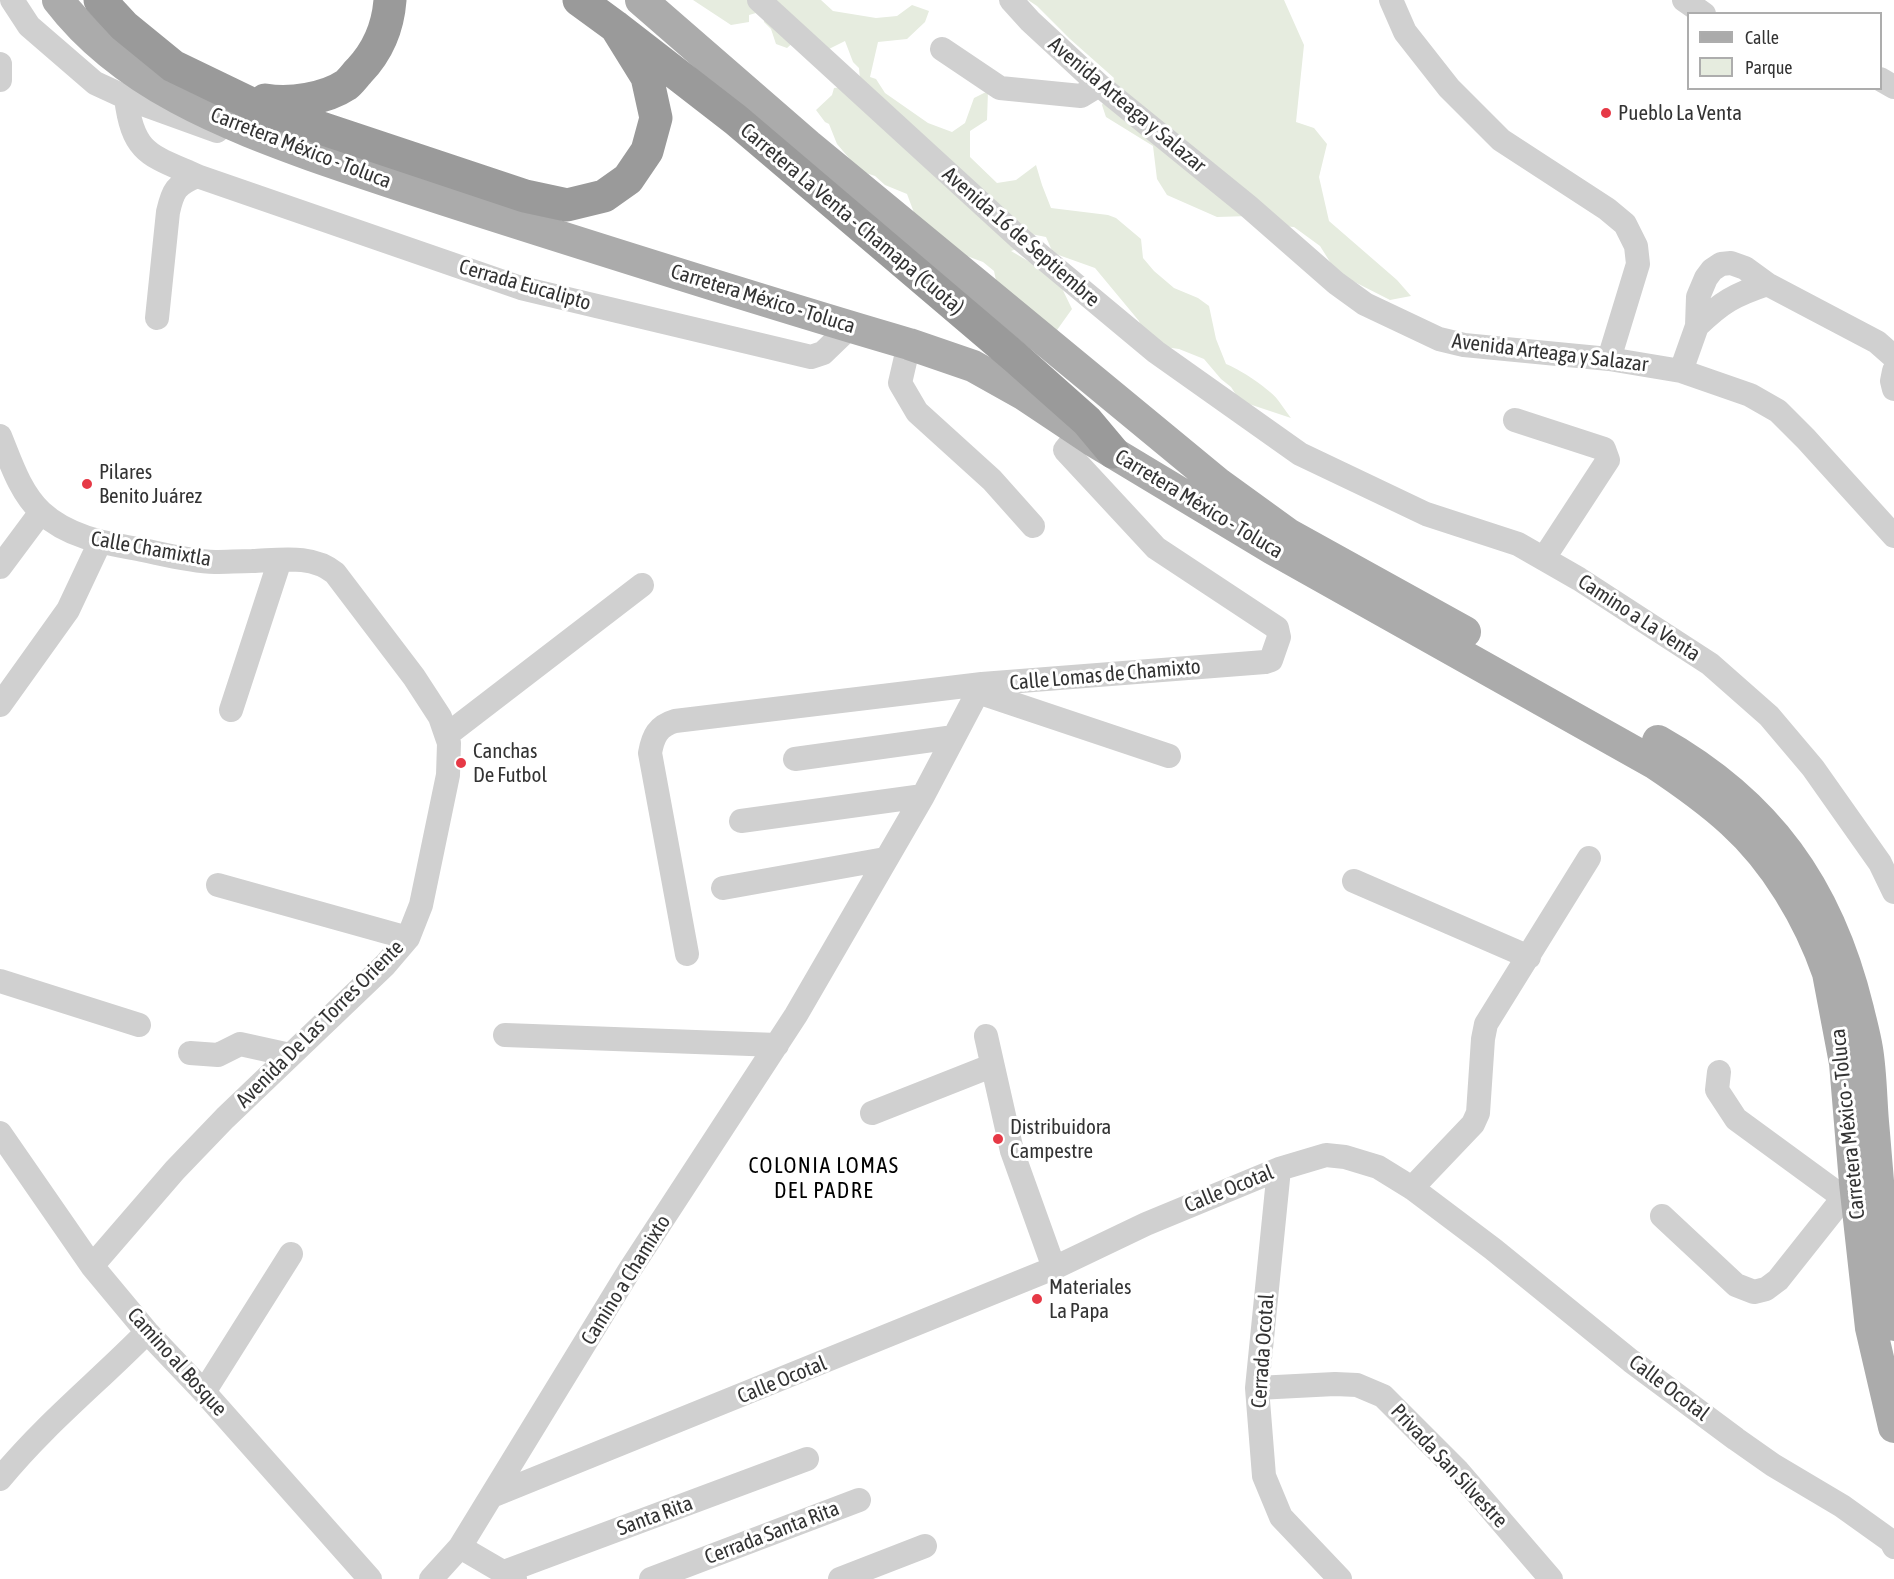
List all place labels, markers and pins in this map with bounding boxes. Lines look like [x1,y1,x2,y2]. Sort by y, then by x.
place label: Pueblo La Venta [1618,100,1742,126]
marker: Pueblo La Venta [1599,106,1613,120]
place label: Pilares Benito Juárez [99,459,202,509]
marker: Pilares Benito Juárez [80,477,94,491]
place label: Canchas De Futbol [473,738,547,788]
marker: Canchas De Futbol [454,756,468,770]
place label: Distribuidora Campestre [1010,1114,1111,1164]
marker: Distribuidora Campestre [991,1132,1005,1146]
place label: Materiales La Papa [1049,1274,1131,1324]
marker: Materiales La Papa [1030,1292,1044,1306]

